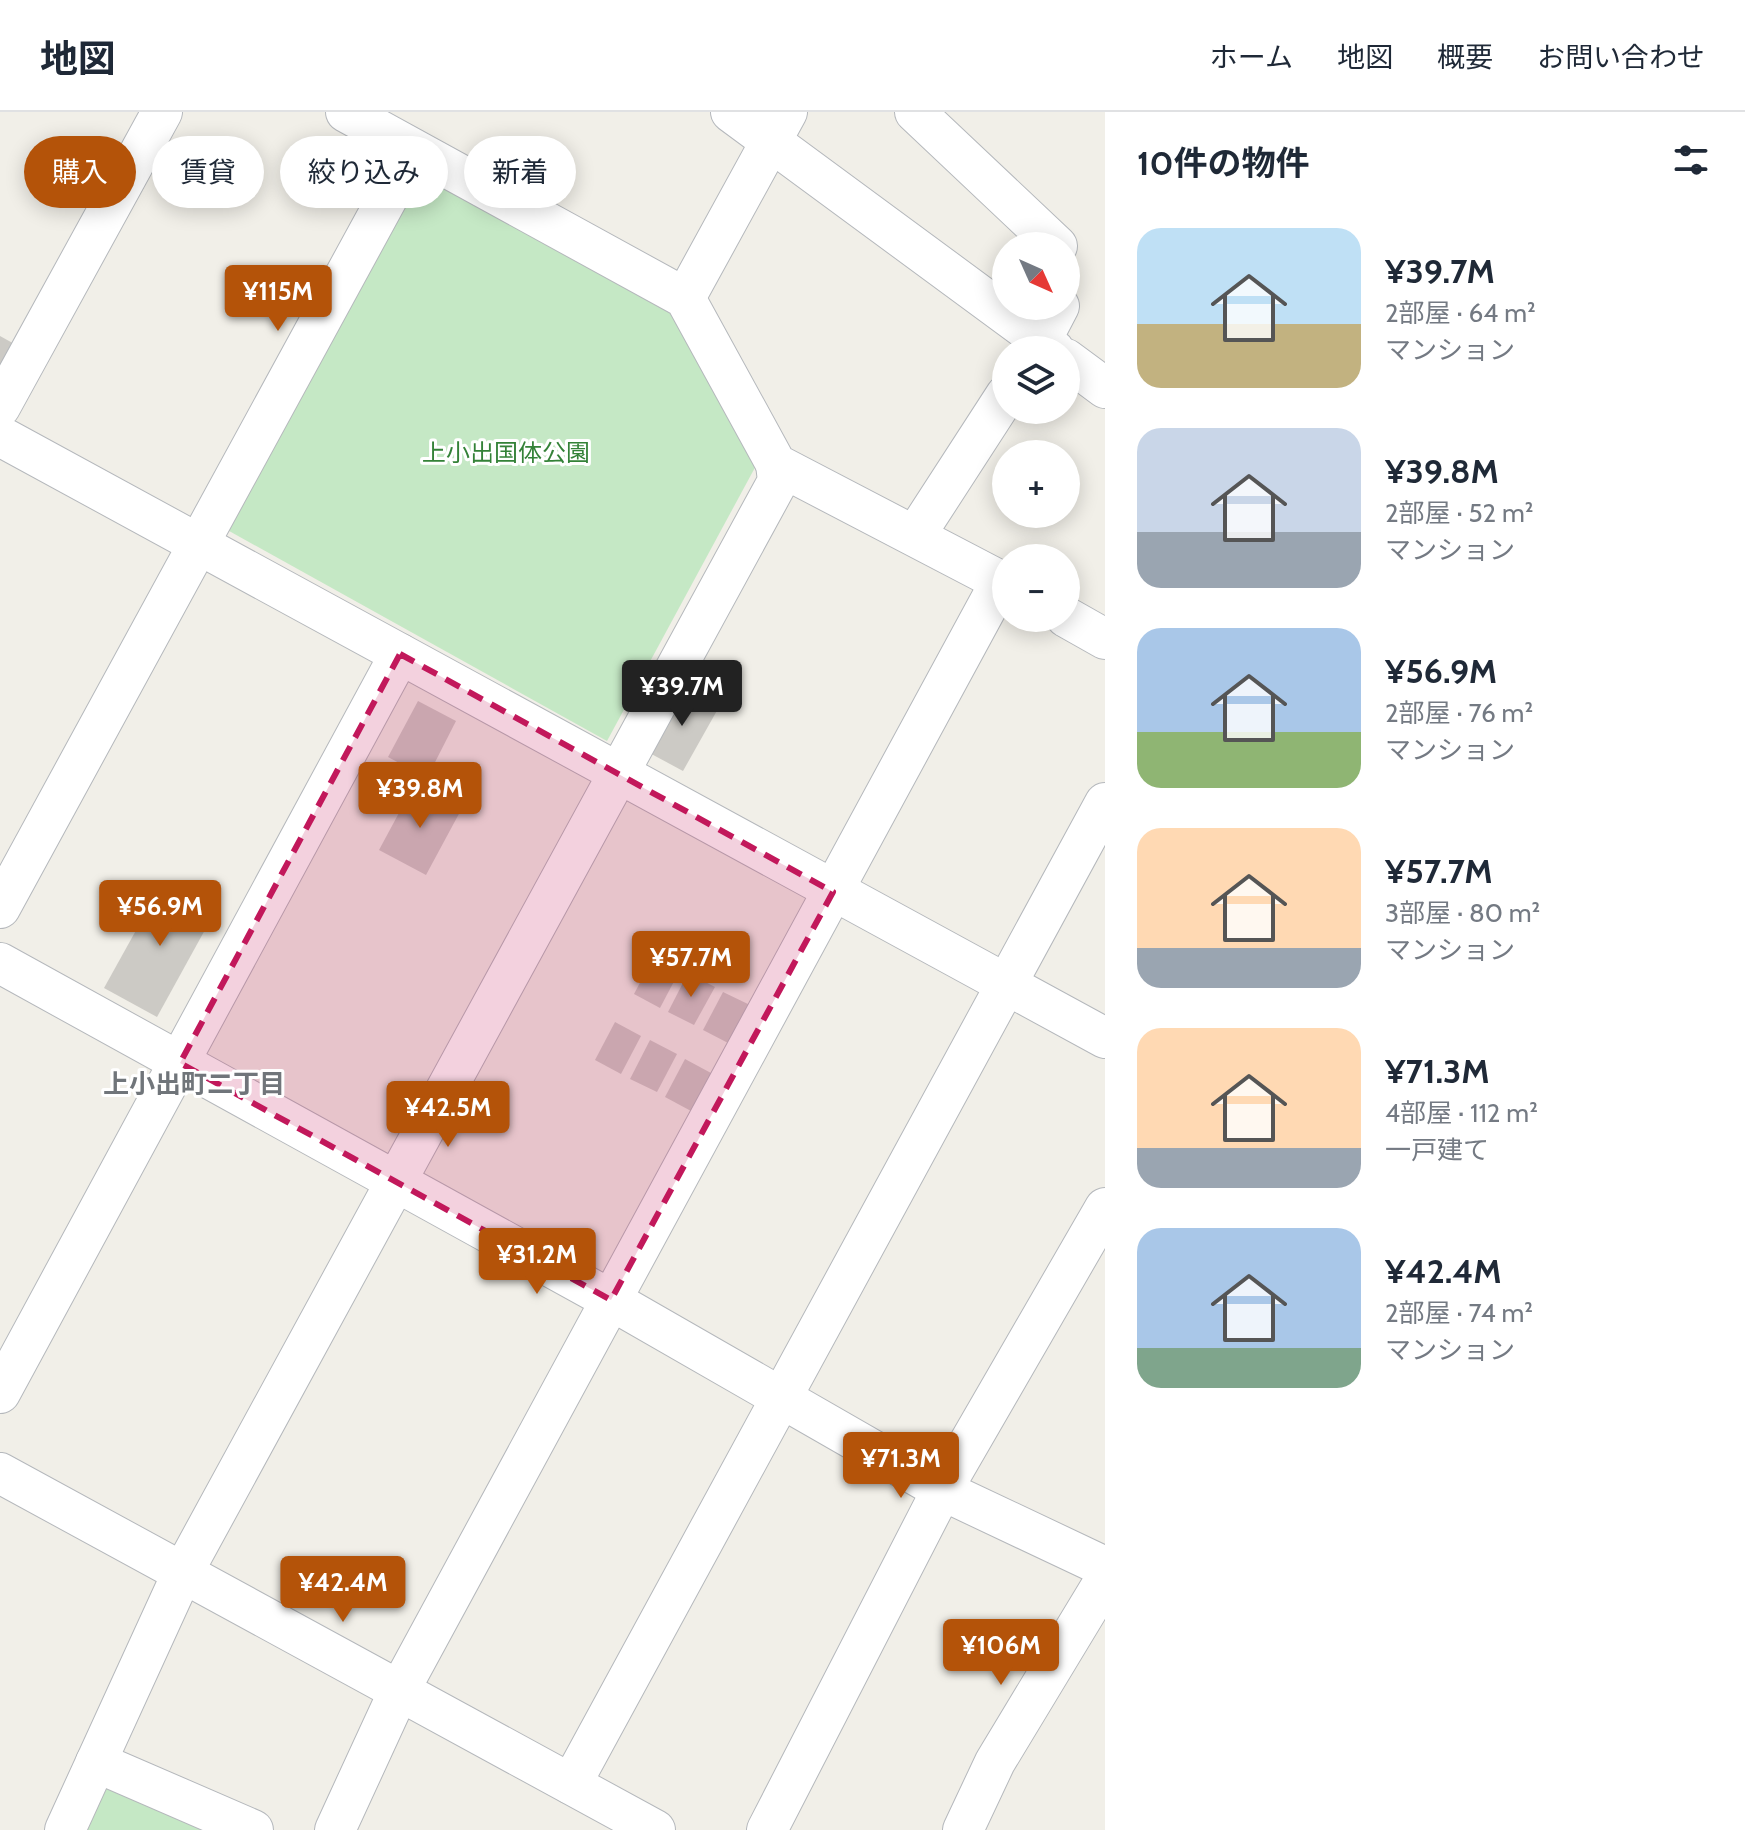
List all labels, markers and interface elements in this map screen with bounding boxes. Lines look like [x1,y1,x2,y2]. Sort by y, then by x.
text: 地図 [40,35,116,82]
text: ホーム [1210,40,1293,74]
text: 地図 [1337,40,1393,74]
text: 概要 [1437,40,1493,74]
text: お問い合わせ [1537,40,1705,74]
chip: 購入 [24,136,136,208]
chip: 賃貸 [152,136,264,208]
chip: 絞り込み [280,136,448,208]
chip: 新着 [464,136,576,208]
icon: filters [1669,138,1713,182]
text: 10件の物件 [1137,142,1310,184]
north arrow [992,232,1080,320]
map controls [992,232,1080,632]
text: ¥39.7M [1385,250,1495,292]
icon: home [1201,260,1297,356]
pin: ¥115M [222,265,334,333]
text: ¥115M [243,275,313,307]
text: 2部屋 · 64 m² [1385,297,1536,329]
text: マンション [1385,334,1515,366]
button: layers [992,336,1080,424]
park label: 上小出国体公園 [422,438,590,467]
button: + [992,440,1080,528]
text: ¥39.8M [1385,450,1499,492]
icon: home [1201,460,1297,556]
text: 2部屋 · 52 m² [1385,497,1534,529]
text: マンション [1385,534,1515,566]
button: − [992,544,1080,632]
text: ¥56.9M [1385,650,1497,692]
pin: ¥39.7M [617,660,747,728]
icon: home [1201,660,1297,756]
text: ¥39.7M [640,670,724,702]
text: 2部屋 · 76 m² [1385,697,1533,729]
text: マンション [1385,734,1515,766]
pin: ¥39.8M [355,762,485,830]
text: ¥39.8M [376,772,464,804]
text: ¥57.7M [1385,850,1492,892]
icon: home [1201,860,1297,956]
pin: ¥56.9M [95,880,225,948]
text: ¥56.9M [117,890,203,922]
text: 3部屋 · 80 m² [1385,897,1540,929]
pin: ¥57.7M [626,931,756,999]
text: マンション [1385,934,1515,966]
text: ¥57.7M [650,941,732,973]
text: ¥71.3M [1385,1050,1490,1092]
icon: home [1201,1060,1297,1156]
district label: 上小出町二丁目 [103,1068,285,1100]
pin: ¥42.5M [383,1081,513,1149]
text: ¥42.5M [405,1091,492,1123]
text: 4部屋 · 112 m² [1385,1097,1538,1129]
text: 一戸建て [1385,1134,1489,1166]
pin: ¥31.2M [472,1228,602,1296]
text: ¥31.2M [497,1238,577,1270]
text: ¥42.4M [1385,1250,1502,1292]
icon: home [1201,1260,1297,1356]
text: 2部屋 · 74 m² [1385,1297,1533,1329]
text: マンション [1385,1334,1515,1366]
pin: ¥71.3M [836,1432,966,1500]
text: ¥71.3M [861,1442,941,1474]
pin: ¥42.4M [278,1556,408,1624]
text: ¥42.4M [298,1566,388,1598]
pin: ¥106M [945,1619,1057,1687]
text: ¥106M [961,1629,1041,1661]

